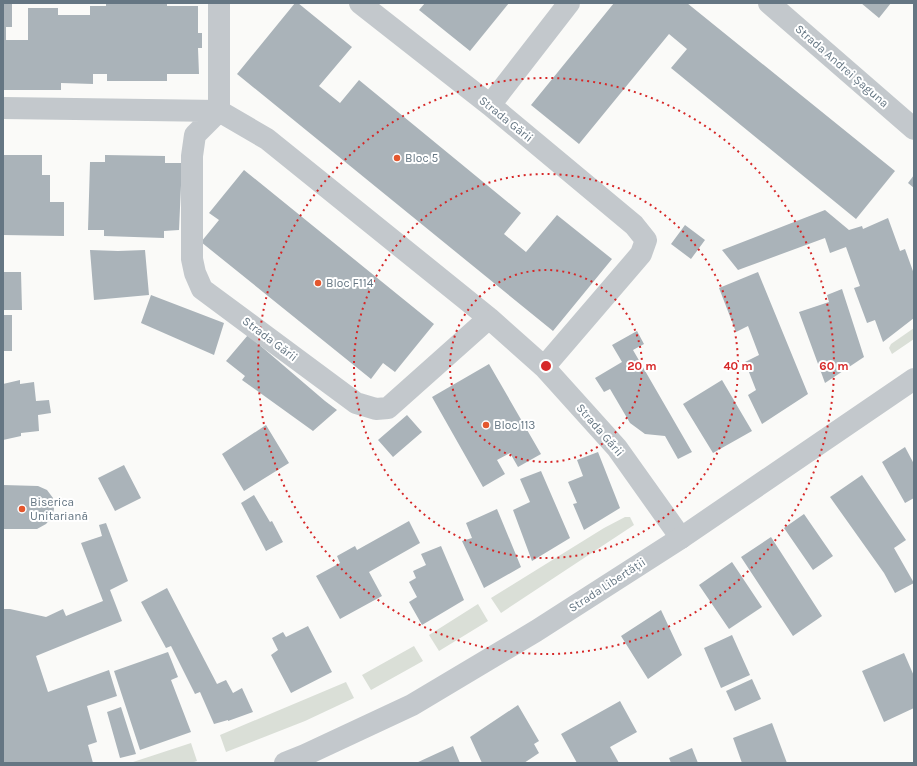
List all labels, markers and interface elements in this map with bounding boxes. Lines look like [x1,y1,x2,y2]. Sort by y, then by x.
street label: Strada Andrei Șaguna [792,22,892,110]
street label: Strada Gării [476,93,536,145]
place label: Bloc 5 [405,151,438,165]
marker: Bloc 5 [392,153,402,163]
place label: Bloc F114 [326,276,374,290]
marker: Bloc F114 [313,278,323,288]
street label: Strada Gării [240,314,300,364]
centre of rings [539,359,553,373]
text: 20 m [627,359,657,373]
text: 40 m [723,359,753,373]
text: 60 m [819,359,849,373]
street label: Strada Gării [573,401,627,459]
place label: Bloc 113 [494,418,535,432]
marker: Bloc 113 [481,420,491,430]
place label: Biserica Unitariană [30,495,88,523]
marker: Biserica Unitariană [17,504,27,514]
street label: Strada Libertății [566,555,648,615]

